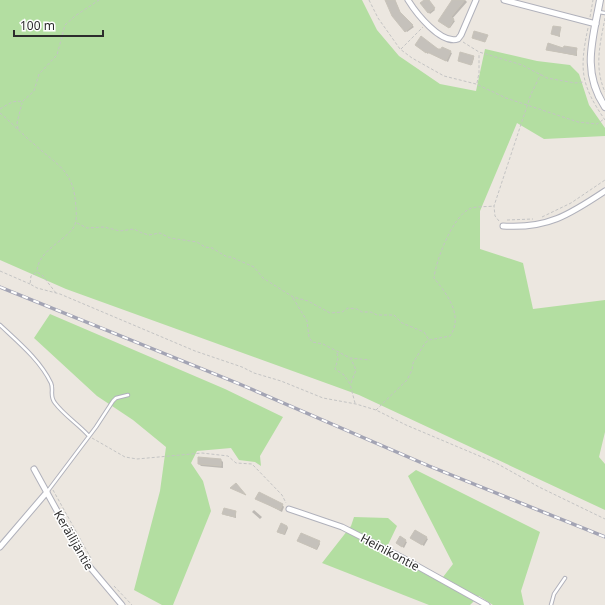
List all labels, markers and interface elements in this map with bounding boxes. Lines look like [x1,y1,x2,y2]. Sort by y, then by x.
scale bar [14,12,103,38]
text: 100 m [20,17,55,34]
street label: Keräilijäntie [50,507,98,573]
street label: Heinikontie [358,529,423,575]

